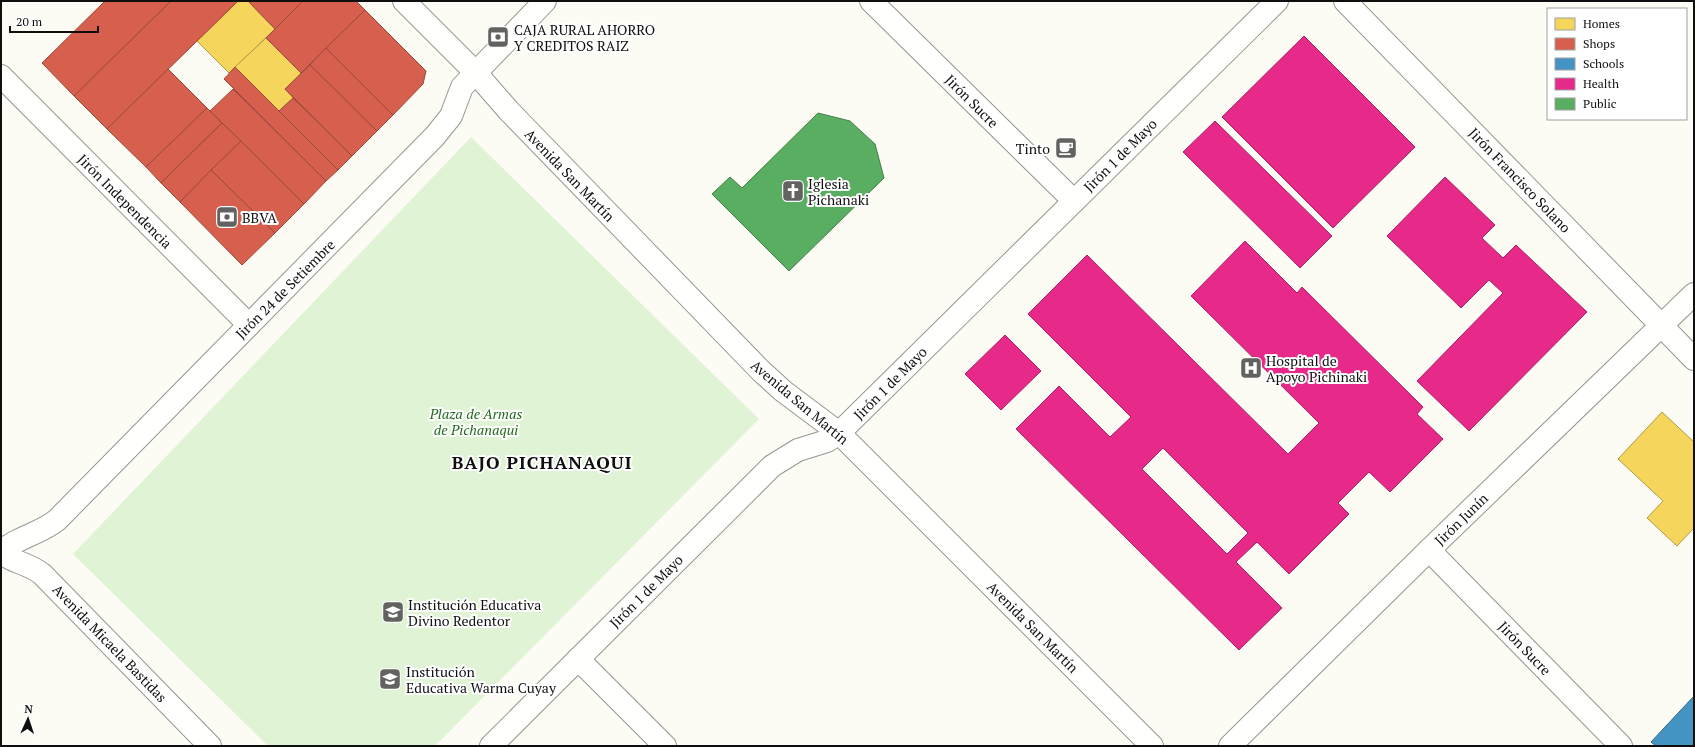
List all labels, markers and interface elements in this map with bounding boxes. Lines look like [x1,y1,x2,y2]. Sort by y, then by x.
scale bar [10,8,98,34]
legend [1547,8,1687,120]
text: 20 m [16,14,43,29]
text: Homes [1583,16,1620,31]
place label: CAJA RURAL AHORRO Y CREDITOS RAIZ [514,20,655,55]
bank icon: CAJA RURAL AHORRO Y CREDITOS RAIZ [485,24,511,50]
text: Shops [1583,36,1615,51]
text: Schools [1583,56,1624,71]
street label: Jirón Sucre [941,70,1003,132]
text: Health [1583,76,1619,91]
text: Public [1583,96,1617,111]
street label: Jirón 1 de Mayo [1079,114,1161,196]
street label: Jirón Francisco Solano [1465,123,1575,237]
street label: Avenida San Martín [521,125,620,226]
cafe icon: Tinto [1053,135,1079,161]
place label: Tinto [1016,139,1050,158]
street label: Jirón Independencia [74,150,176,252]
place label: Iglesia Pichanaki [808,174,869,209]
church icon: Iglesia Pichanaki [780,178,806,204]
bank icon: BBVA [214,204,240,230]
place label: BBVA [242,208,277,227]
street label: Jirón 24 de Setiembre [231,235,339,343]
street label: Jirón 1 de Mayo [849,342,931,424]
place label: Hospital de Apoyo Pichinaki [1266,351,1367,386]
hospital icon: Hospital de Apoyo Pichinaki [1238,355,1264,381]
street label: Avenida San Martín [747,356,853,449]
park label: Plaza de Armas de Pichanaqui [429,404,522,439]
district label: BAJO PICHANAQUI [452,450,632,474]
street label: Jirón Junín [1430,488,1492,549]
street label: Jirón 1 de Mayo [605,550,687,632]
street label: Avenida San Martín [983,577,1083,677]
street label: Avenida Micaela Bastidas [49,580,171,706]
place label: Institución Educativa Divino Redentor [408,595,541,630]
school or university icon: Institución Educativa Divino Redentor [380,599,406,625]
street label: Jirón Sucre [1494,617,1556,679]
place label: Institución Educativa Warma Cuyay [406,662,557,697]
school or university icon: Institución Educativa Warma Cuyay [377,666,403,692]
north arrow [8,699,48,739]
text: N [24,702,34,716]

